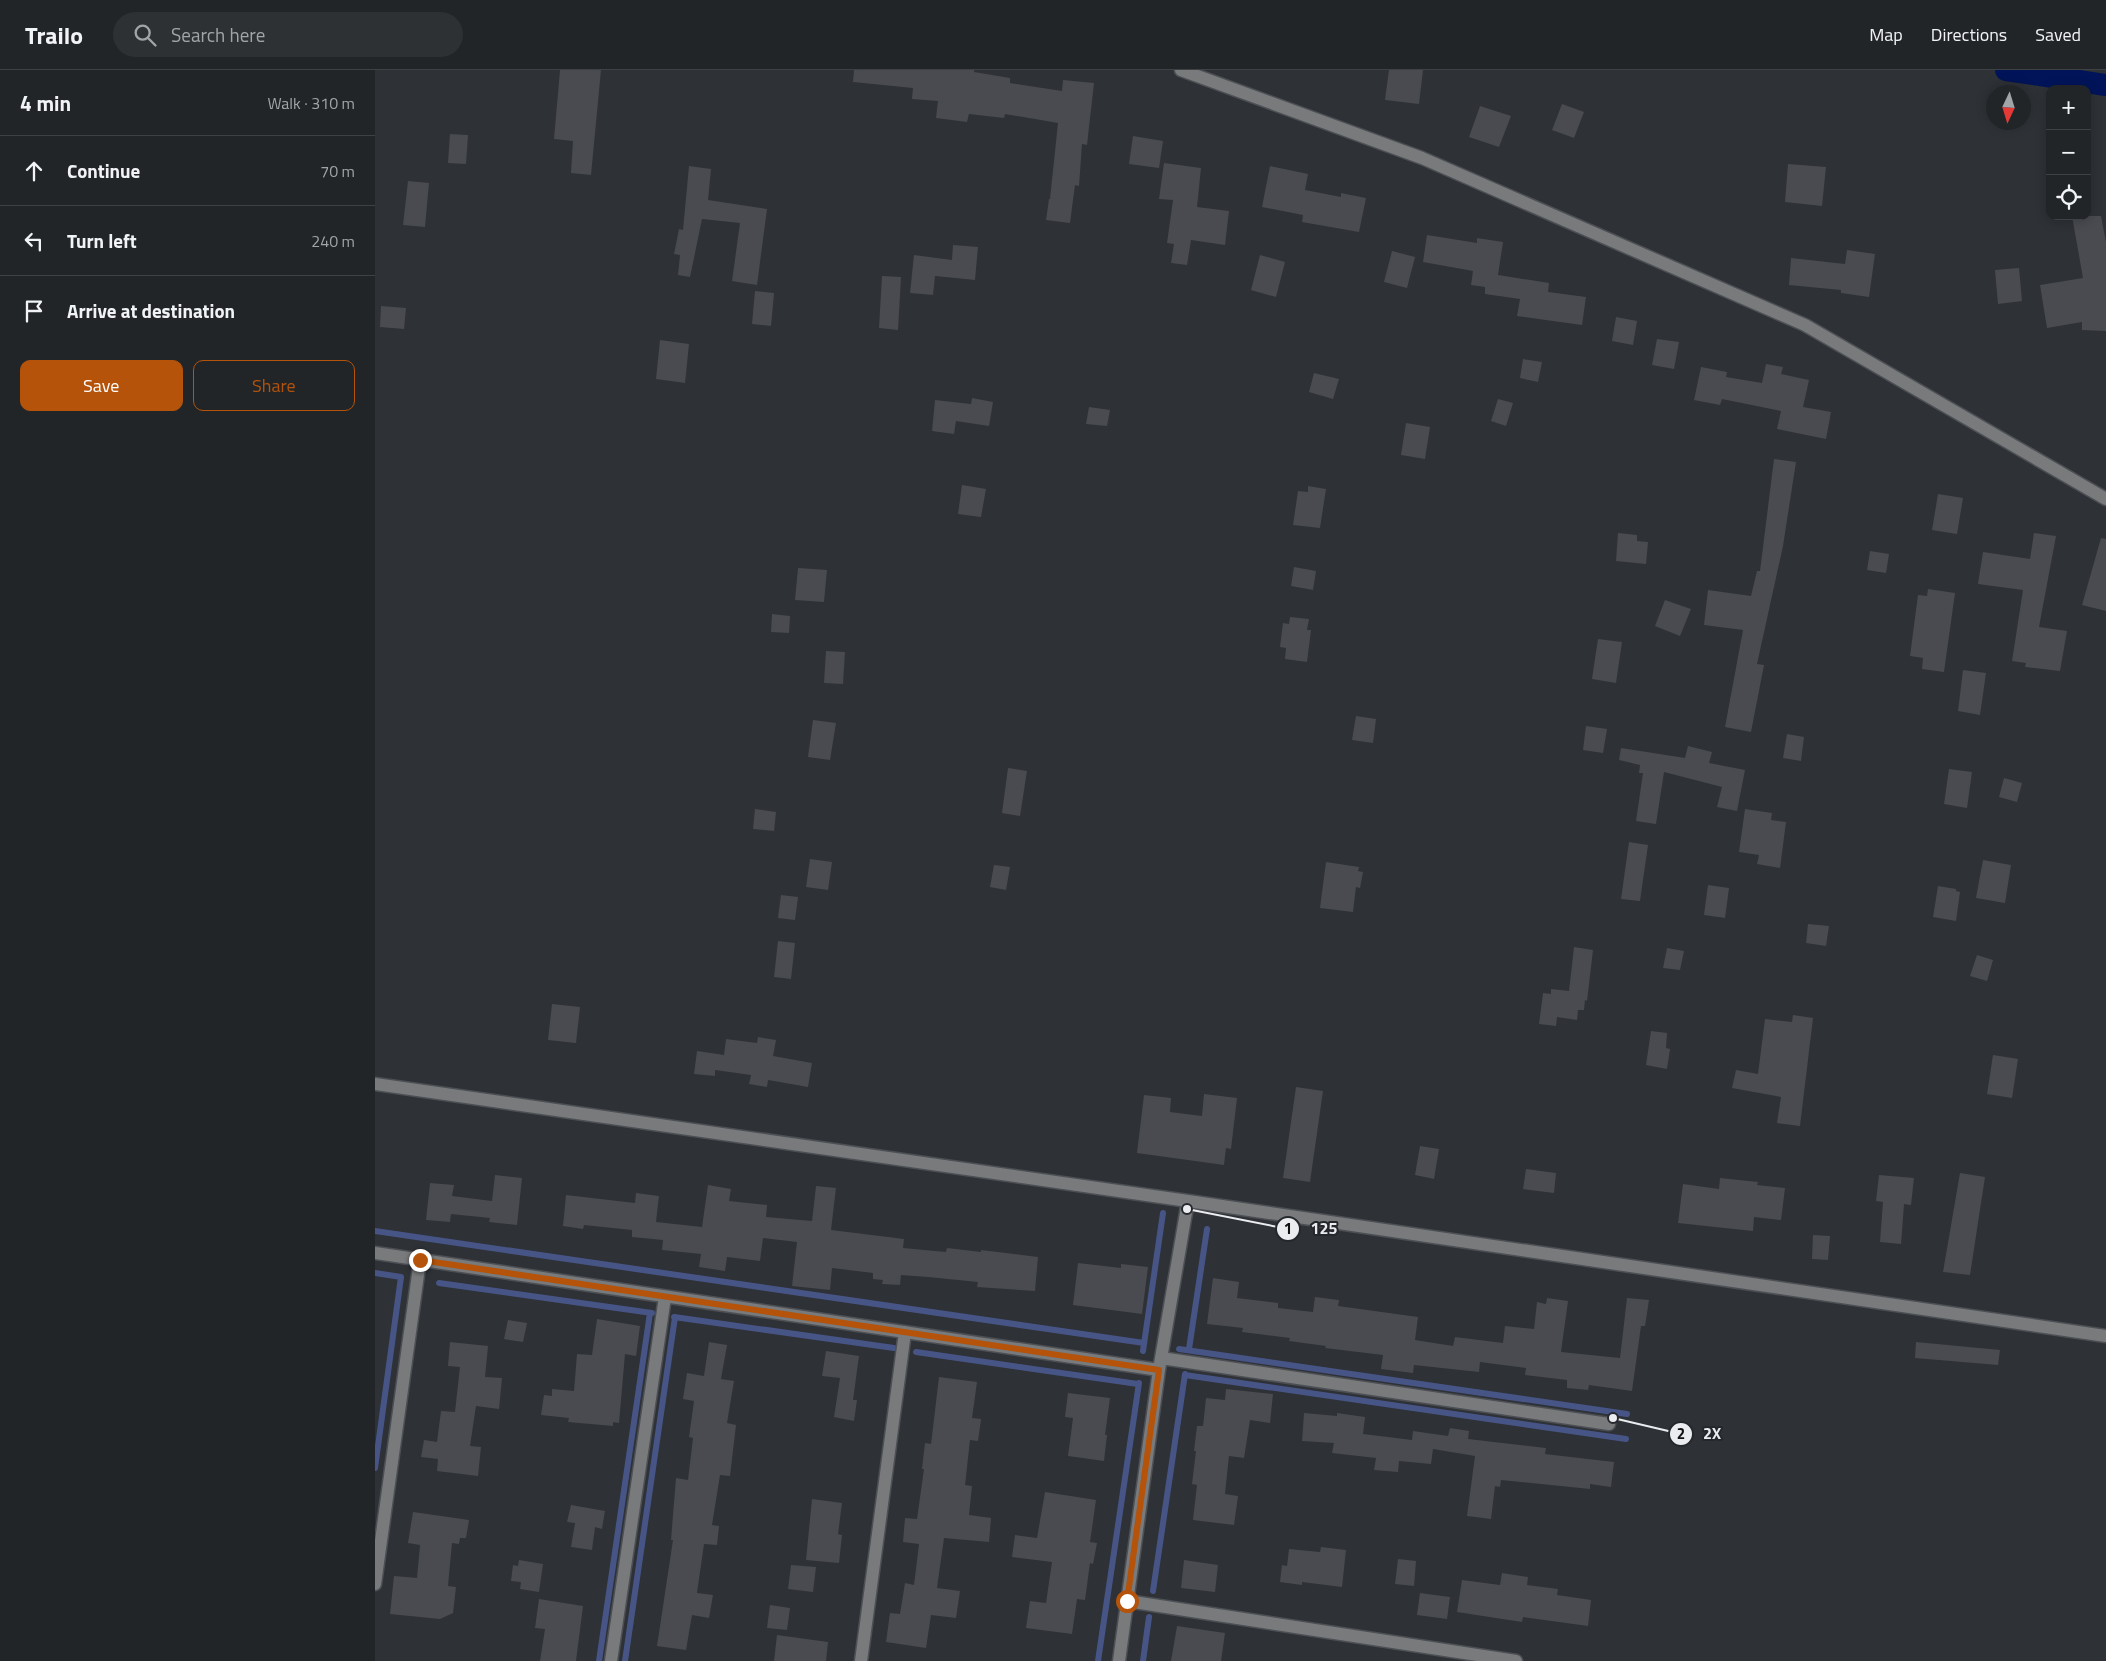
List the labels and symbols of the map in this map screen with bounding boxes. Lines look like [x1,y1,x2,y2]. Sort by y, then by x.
north arrow [1986,85,2031,130]
callout: 125 [1275,1213,1347,1244]
text: 125 [1311,1216,1337,1240]
text: 1 [1284,1217,1292,1240]
route end [409,1249,432,1272]
callout: 2X [1668,1418,1731,1449]
text: 2X [1703,1421,1721,1445]
text: 2 [1677,1422,1685,1445]
route start [1116,1590,1139,1613]

